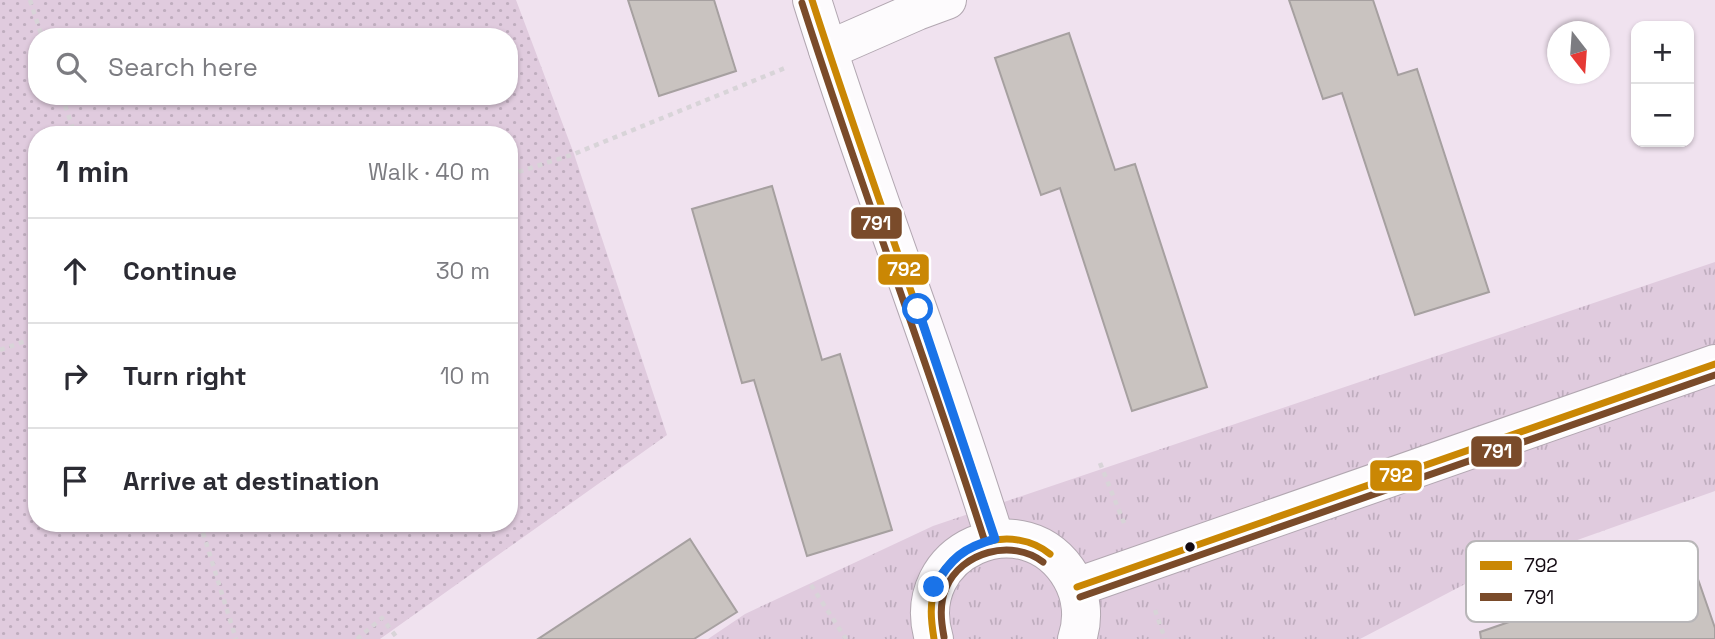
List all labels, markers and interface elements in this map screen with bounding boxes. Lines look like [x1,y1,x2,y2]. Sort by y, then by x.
north arrow [1547,21,1610,84]
map controls [1631,21,1694,147]
button: + [1631,21,1694,84]
search box [28,28,518,105]
icon: search [52,48,90,86]
text: Search here [108,50,258,84]
button: − [1631,84,1694,147]
text: 1 min [56,152,129,191]
text: Walk · 40 m [368,157,490,187]
line badge: 791 [850,206,903,240]
text: 791 [861,211,891,236]
icon: ahead [56,252,94,290]
line badge: 792 [877,253,930,286]
text: Continue [123,254,237,288]
text: 30 m [436,256,490,286]
text: 792 [887,257,921,282]
route start [902,293,933,324]
icon: right [56,357,94,395]
text: Turn right [123,359,247,393]
text: 10 m [440,361,490,391]
line badge: 791 [1470,435,1523,468]
text: 791 [1482,439,1512,464]
line badge: 792 [1369,459,1423,492]
icon: arrive [56,462,94,500]
text: 792 [1379,463,1413,488]
text: Arrive at destination [123,464,380,498]
unlabelled marker [1183,540,1197,554]
legend [1466,541,1698,622]
text: 792 [1524,553,1558,578]
route end [918,571,949,602]
text: 791 [1524,585,1554,610]

